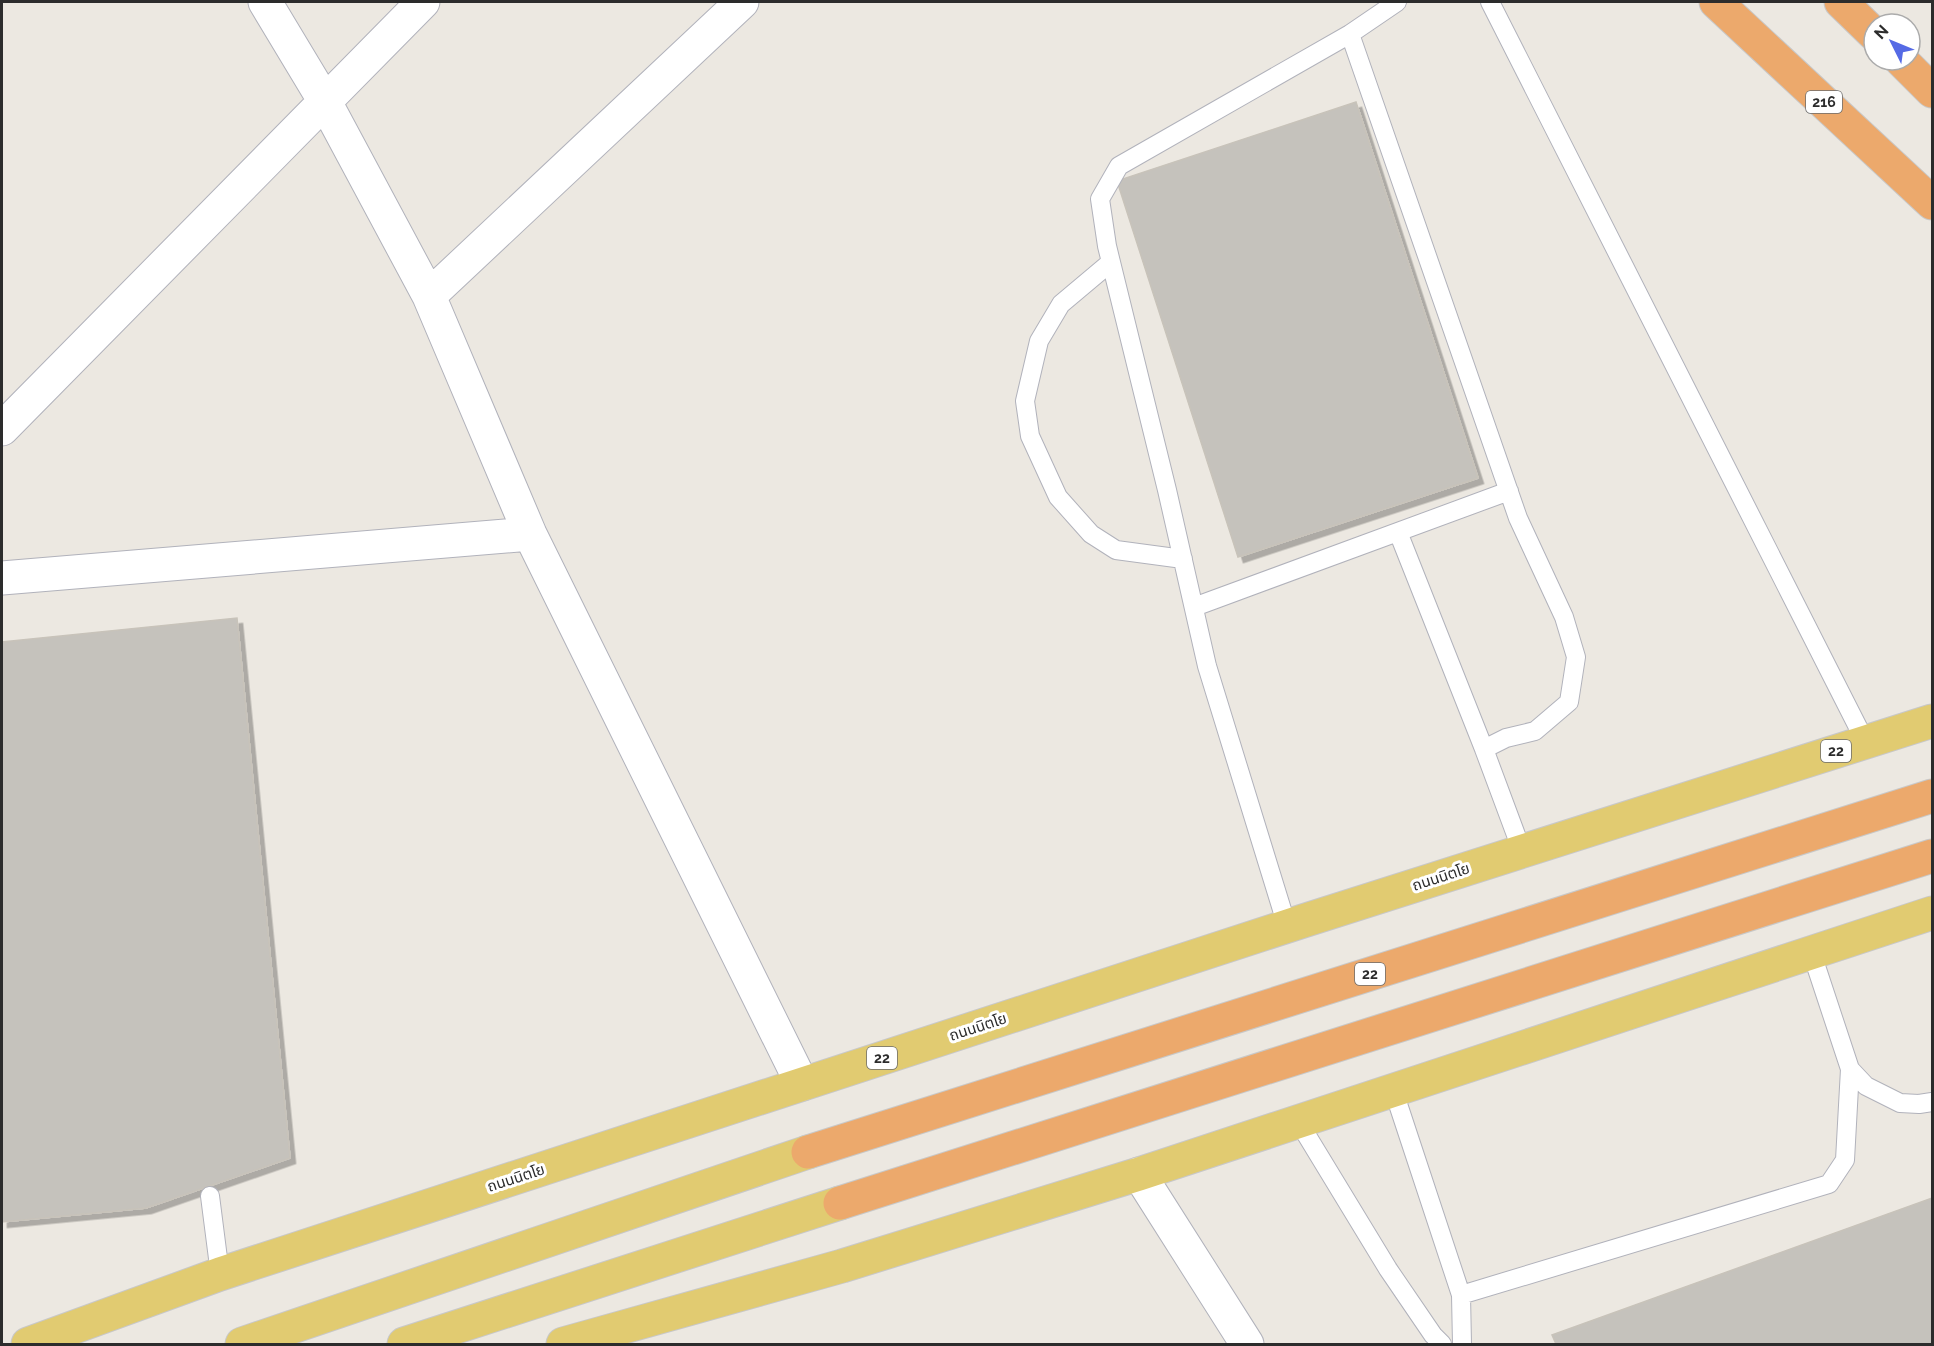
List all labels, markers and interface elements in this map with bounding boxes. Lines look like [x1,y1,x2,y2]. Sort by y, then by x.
north arrow [1862,12,1922,72]
text: N [1870,21,1893,43]
road number: 216 [1806,91,1842,113]
road number: 22 [1821,740,1851,762]
street label: ถนนนิตโย [1410,859,1472,895]
road number: 22 [1355,963,1385,985]
street label: ถนนนิตโย [947,1009,1009,1045]
road number: 22 [867,1047,897,1069]
street label: ถนนนิตโย [485,1160,547,1196]

